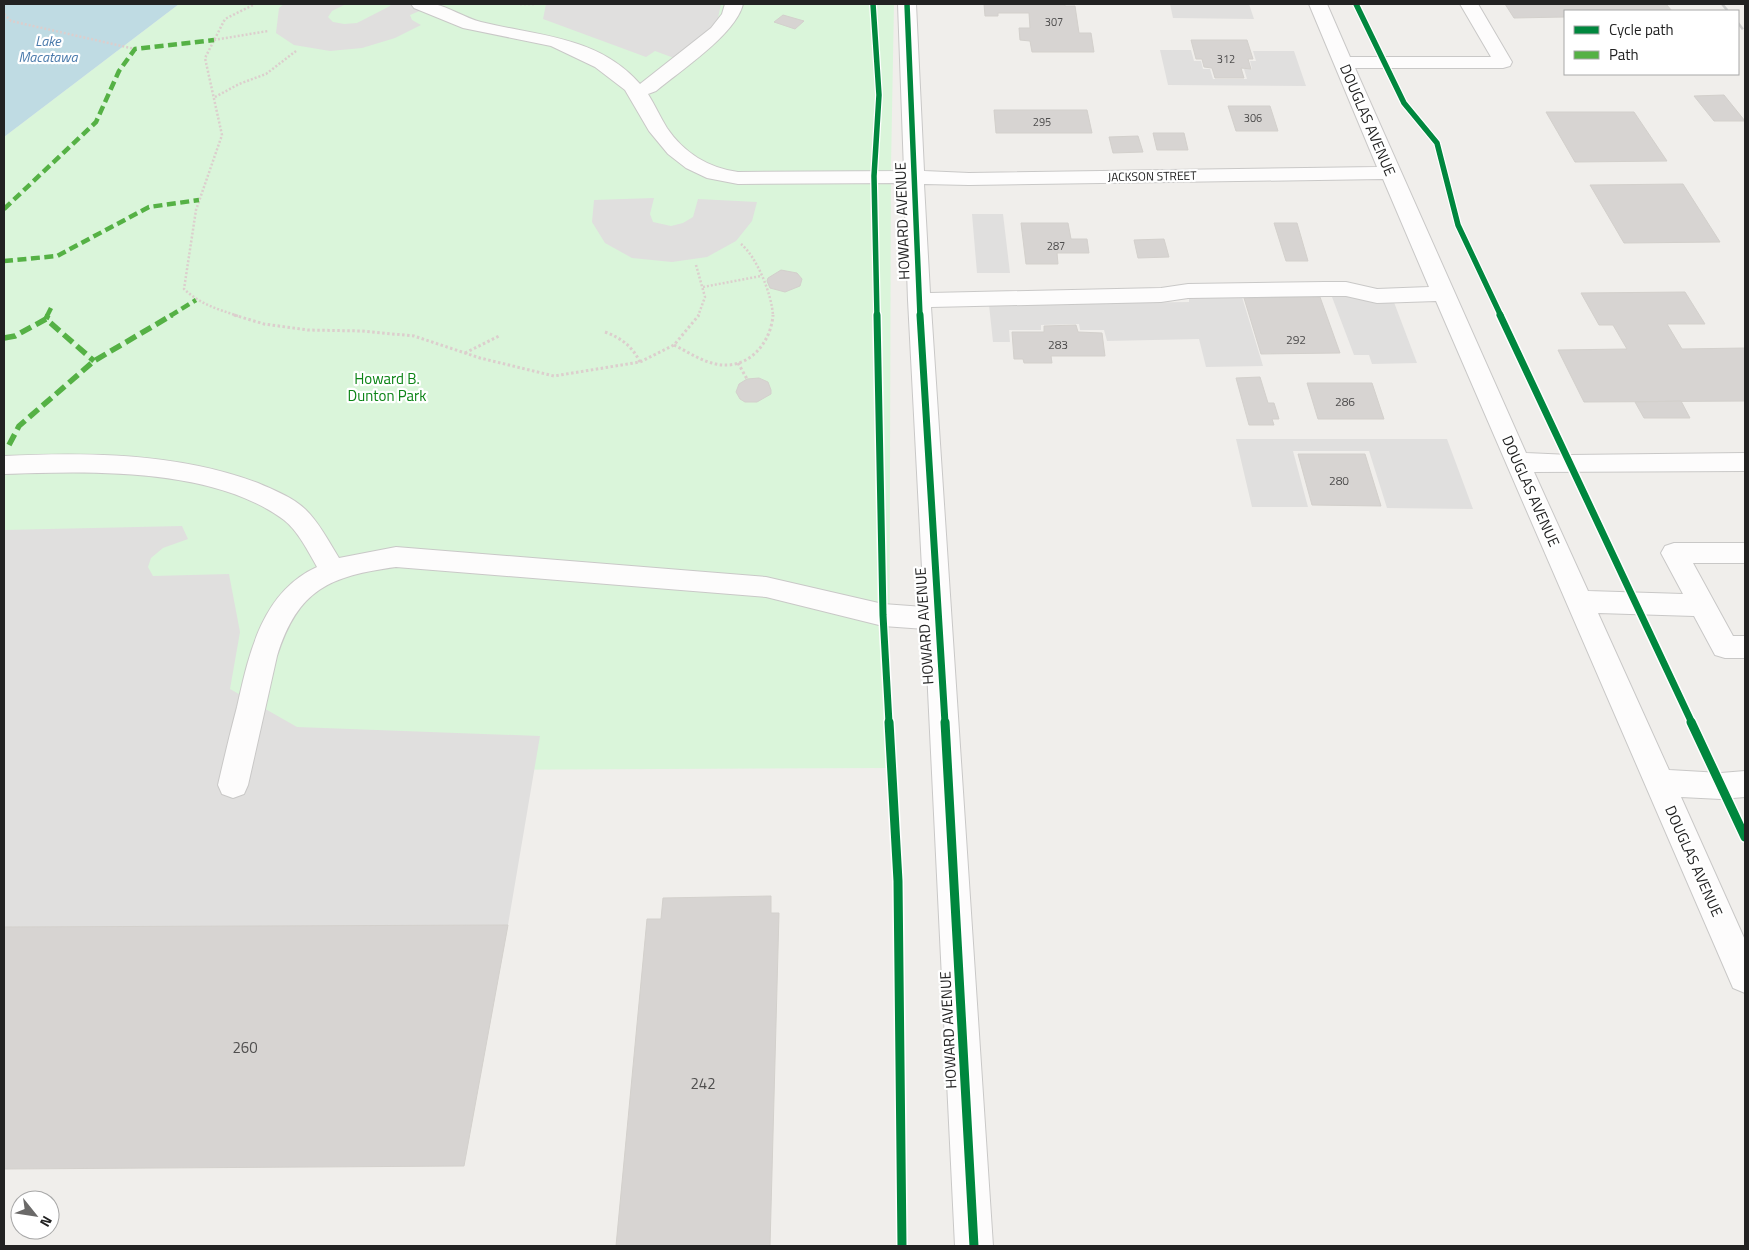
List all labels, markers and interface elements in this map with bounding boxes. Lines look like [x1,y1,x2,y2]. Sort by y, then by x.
legend [1564,10,1739,75]
house number: 307 [1045,14,1063,30]
text: Cycle path [1609,18,1674,41]
water label: Lake Macatawa [19,30,78,67]
text: Path [1609,43,1639,66]
house number: 312 [1217,51,1235,67]
street label: DOUGLAS AVENUE [1334,60,1402,180]
house number: 306 [1244,110,1262,126]
house number: 295 [1033,114,1051,130]
street label: HOWARD AVENUE [888,162,916,280]
street label: JACKSON STREET [1107,166,1197,186]
house number: 287 [1047,238,1065,254]
house number: 292 [1286,330,1306,349]
house number: 283 [1048,335,1068,354]
park label: Howard B. Dunton Park [348,367,426,407]
house number: 286 [1335,392,1355,411]
street label: DOUGLAS AVENUE [1496,432,1566,550]
house number: 280 [1329,471,1349,490]
street label: HOWARD AVENUE [908,566,940,686]
street label: DOUGLAS AVENUE [1659,802,1729,920]
street label: HOWARD AVENUE [933,971,963,1089]
house number: 260 [232,1036,258,1059]
house number: 242 [690,1072,716,1095]
north arrow [10,1190,60,1240]
text: N [35,1212,58,1231]

